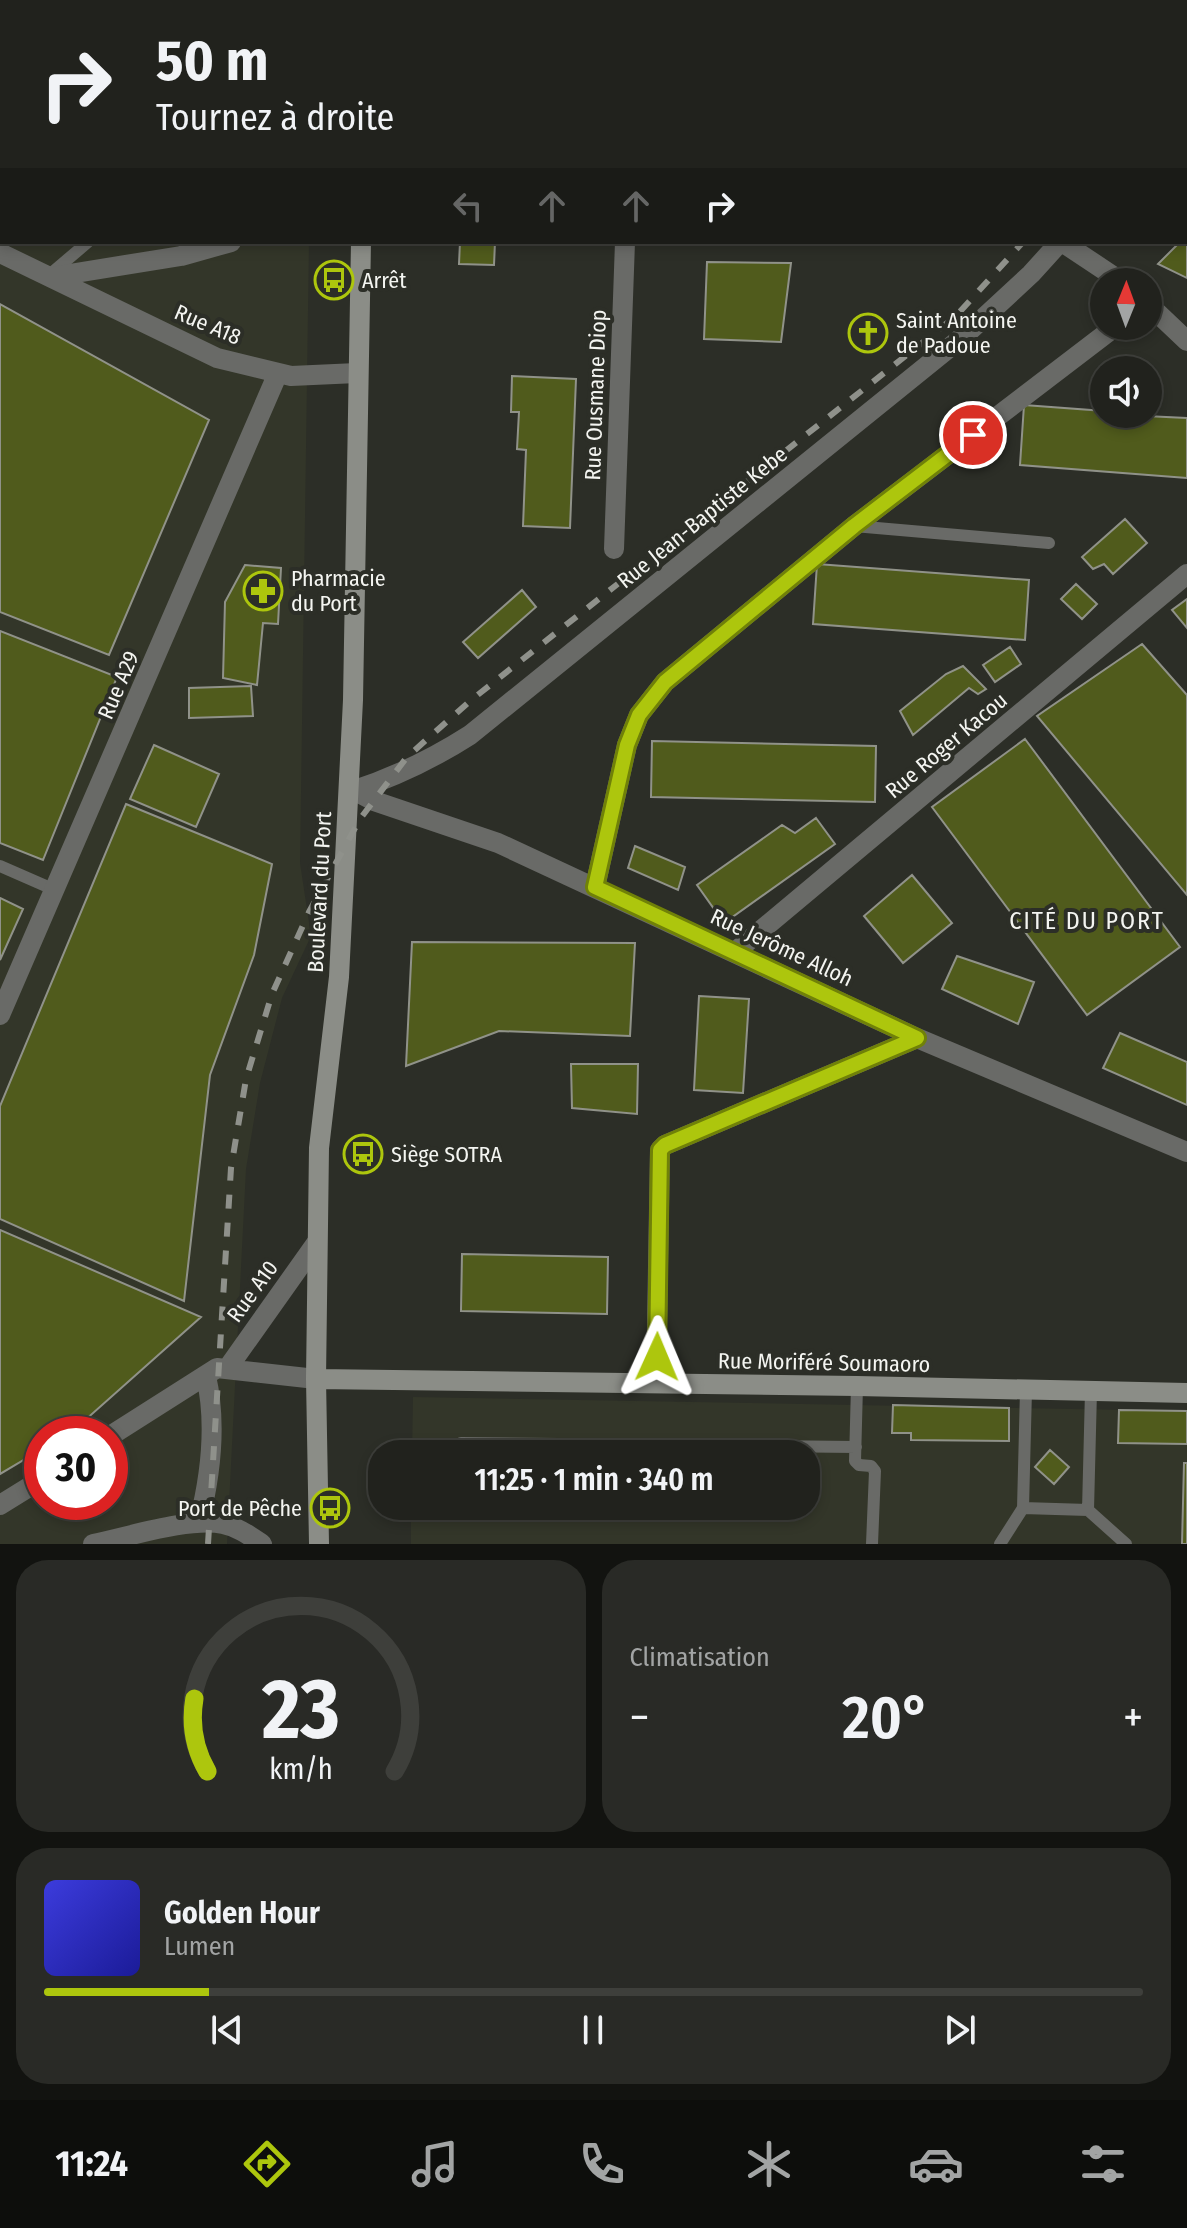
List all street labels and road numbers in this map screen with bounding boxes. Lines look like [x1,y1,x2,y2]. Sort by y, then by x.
street label: Rue A18 [170,298,245,350]
street label: Rue Ousmane Diop [579,309,612,481]
street label: Rue Jean-Baptiste Kebe [612,440,793,594]
street label: Rue A29 [92,647,145,723]
street label: Rue Roger Kacou [880,687,1013,804]
street label: Boulevard du Port [302,810,337,973]
street label: Rue Jerôme Alloh [706,903,857,992]
street label: Rue A10 [221,1255,284,1328]
street label: Rue Moriféré Soumaoro [718,1347,930,1378]

